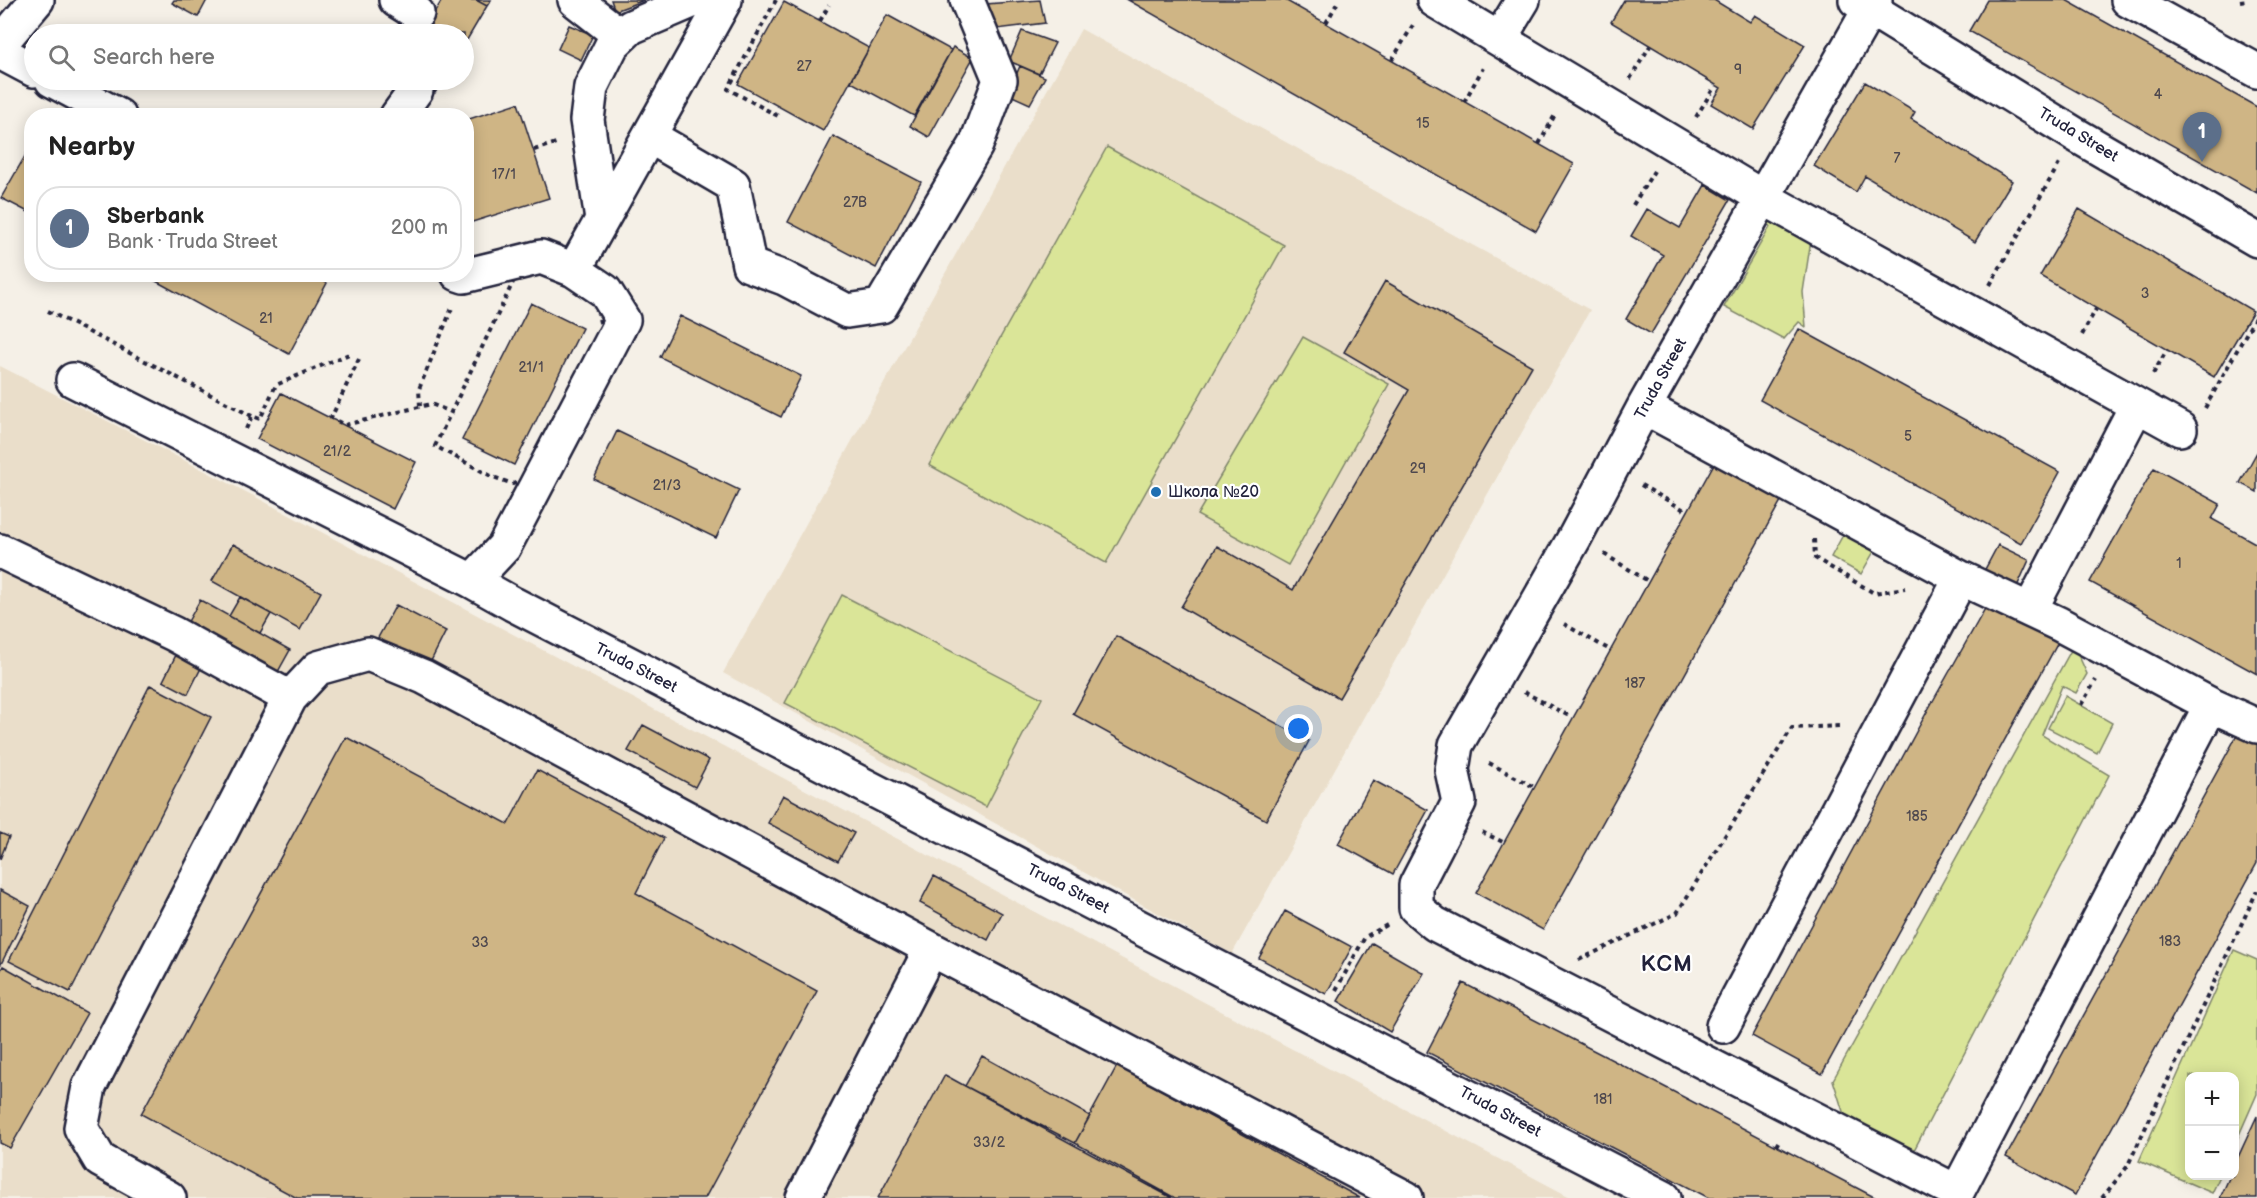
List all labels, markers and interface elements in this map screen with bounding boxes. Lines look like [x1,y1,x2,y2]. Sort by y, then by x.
search box [24,24,474,90]
icon: search [45,41,78,74]
text: Search here [93,44,215,71]
house number: 27 [796,58,812,75]
house number: 9 [1734,61,1742,78]
house number: 4 [2154,86,2163,103]
street label: Truda Street [2035,104,2121,166]
pin: 1 [2182,112,2222,162]
house number: 15 [1416,115,1430,132]
text: Nearby [48,132,135,163]
house number: 7 [1894,150,1901,167]
house number: 17/1 [492,166,516,183]
house number: 27В [843,194,867,211]
text: Sberbank [107,203,204,230]
text: 1 [65,216,74,240]
text: 200 m [391,216,448,240]
text: Bank · Truda Street [107,230,278,254]
house number: 3 [2141,285,2149,302]
house number: 21 [259,310,273,327]
street label: Truda Street [1631,335,1691,423]
house number: 21/1 [518,359,544,376]
house number: 5 [1904,428,1912,445]
house number: 21/2 [323,443,352,460]
house number: 29 [1410,460,1426,477]
house number: 21/3 [653,477,681,494]
place label: Школа №20 [1168,483,1259,502]
marker: Школа №20 [1149,485,1163,499]
house number: 1 [2176,555,2182,572]
street label: Truda Street [592,639,680,697]
house number: 187 [1625,675,1645,692]
your location [1284,714,1313,743]
house number: 185 [1906,808,1928,825]
street label: Truda Street [1024,860,1112,918]
house number: 183 [2159,933,2181,950]
house number: 33 [471,934,489,951]
district label: КСМ [1641,951,1693,978]
map controls [2185,1072,2239,1180]
button: + [2185,1072,2239,1126]
street label: Truda Street [1456,1083,1544,1141]
house number: 181 [1594,1091,1613,1108]
button: − [2185,1126,2239,1180]
house number: 33/2 [973,1134,1006,1151]

